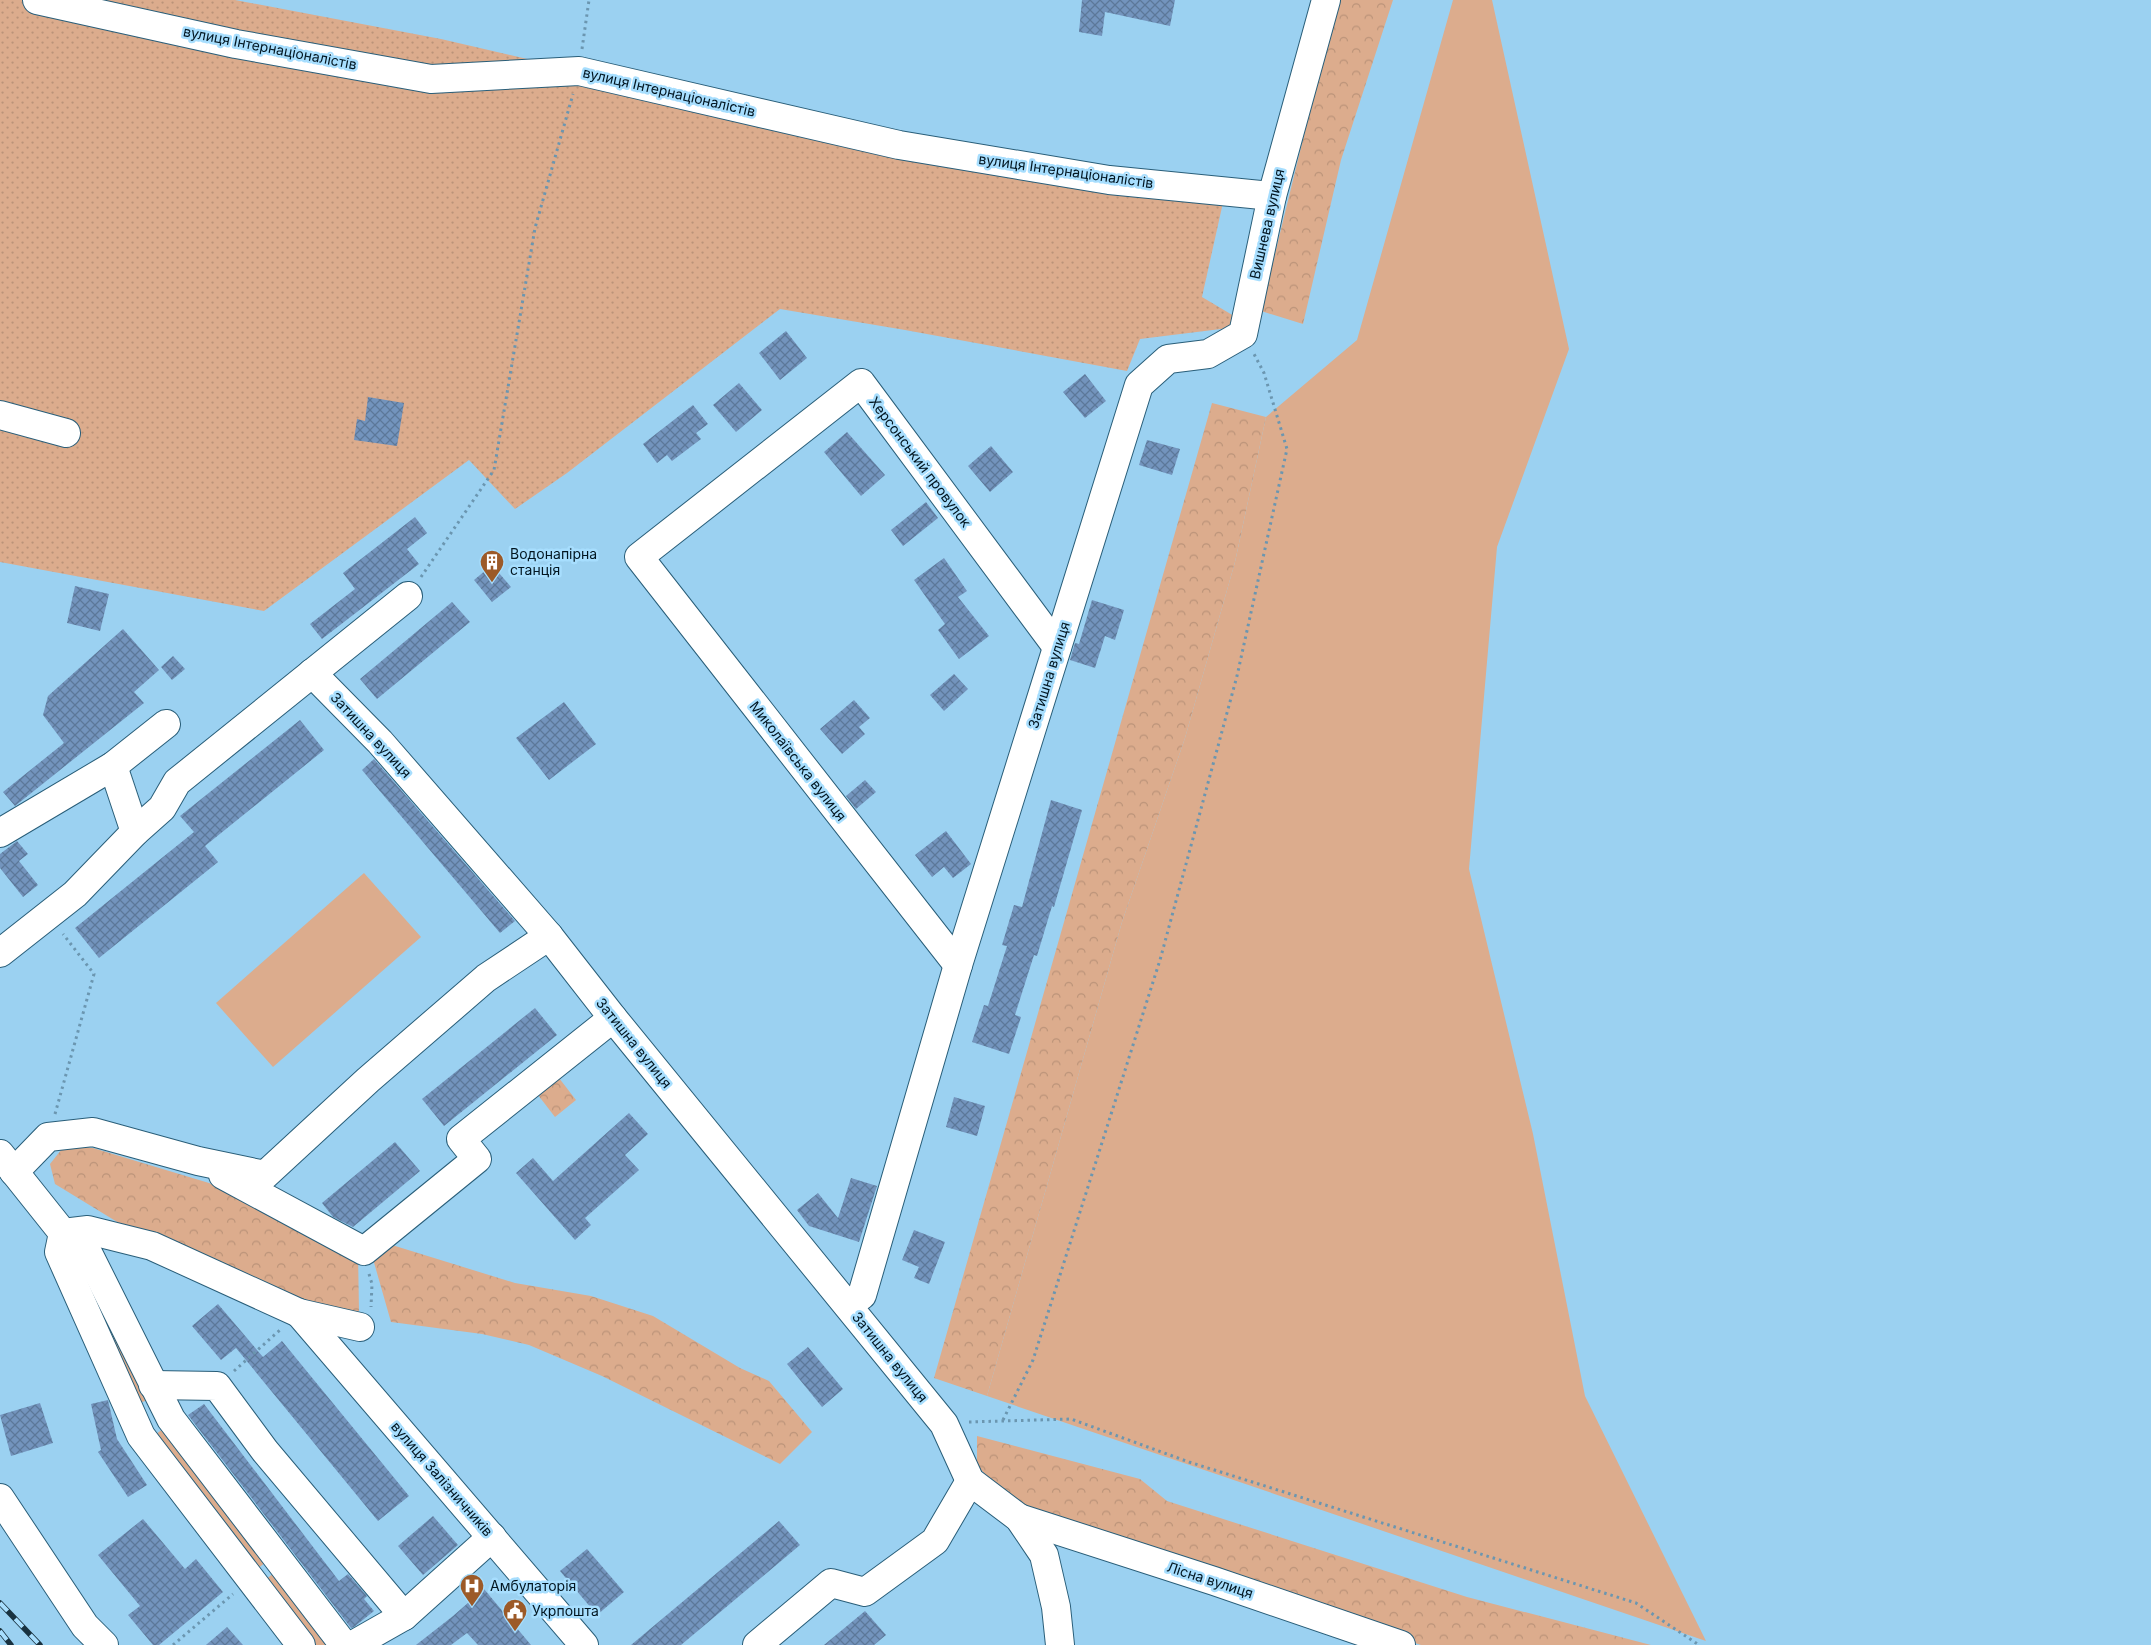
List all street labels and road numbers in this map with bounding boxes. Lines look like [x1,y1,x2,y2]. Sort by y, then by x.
street label: вулиця Інтернаціоналістів [182,22,358,73]
street label: вулиця Інтернаціоналістів [581,63,757,120]
street label: вулиця Інтернаціоналістів [977,150,1155,191]
street label: Вишнева вулиця [1246,167,1287,281]
street label: Херсонський провулок [866,393,975,531]
street label: Затишна вулиця [1024,619,1073,730]
street label: Затишна вулиця [327,688,415,781]
street label: Миколаївська вулиця [746,698,850,824]
street label: Затишна вулиця [593,994,676,1091]
street label: Затишна вулиця [849,1308,932,1405]
street label: вулиця Залізничників [388,1418,497,1540]
street label: Лісна вулиця [1165,1558,1255,1601]

